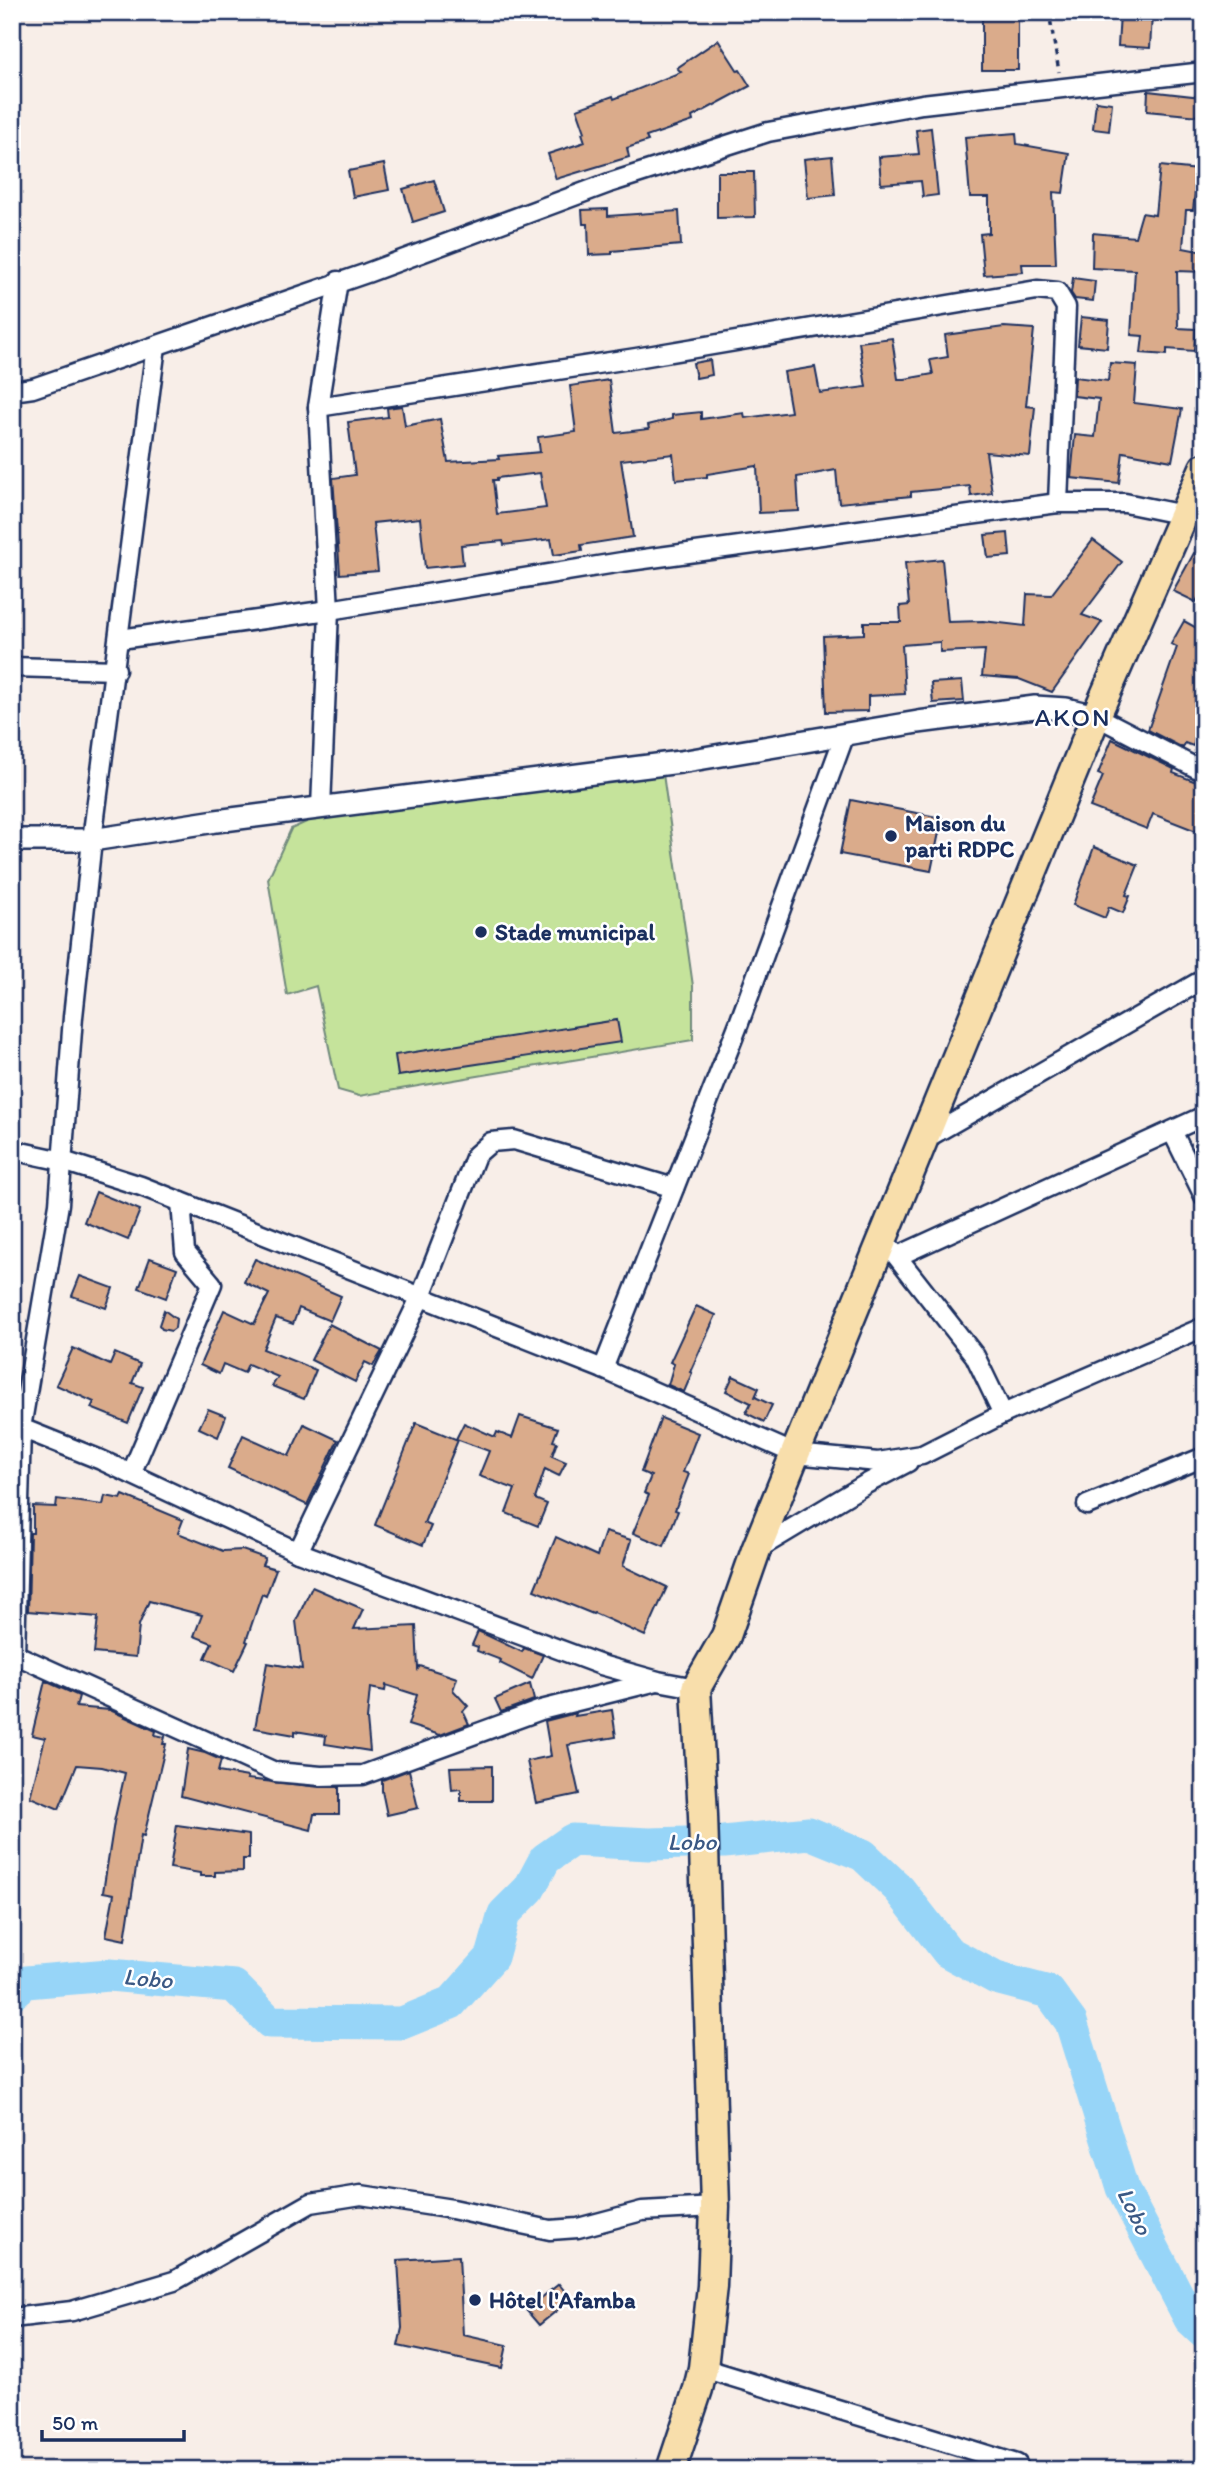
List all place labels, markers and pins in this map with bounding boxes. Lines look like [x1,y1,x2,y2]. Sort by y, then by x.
place label: Maison du parti RDPC [904,809,1014,863]
marker: Maison du parti RDPC [883,828,899,844]
place label: Stade municipal [495,918,655,946]
marker: Stade municipal [473,924,489,940]
place label: Hôtel l'Afamba [489,2286,636,2314]
marker: Hôtel l'Afamba [467,2292,483,2308]

